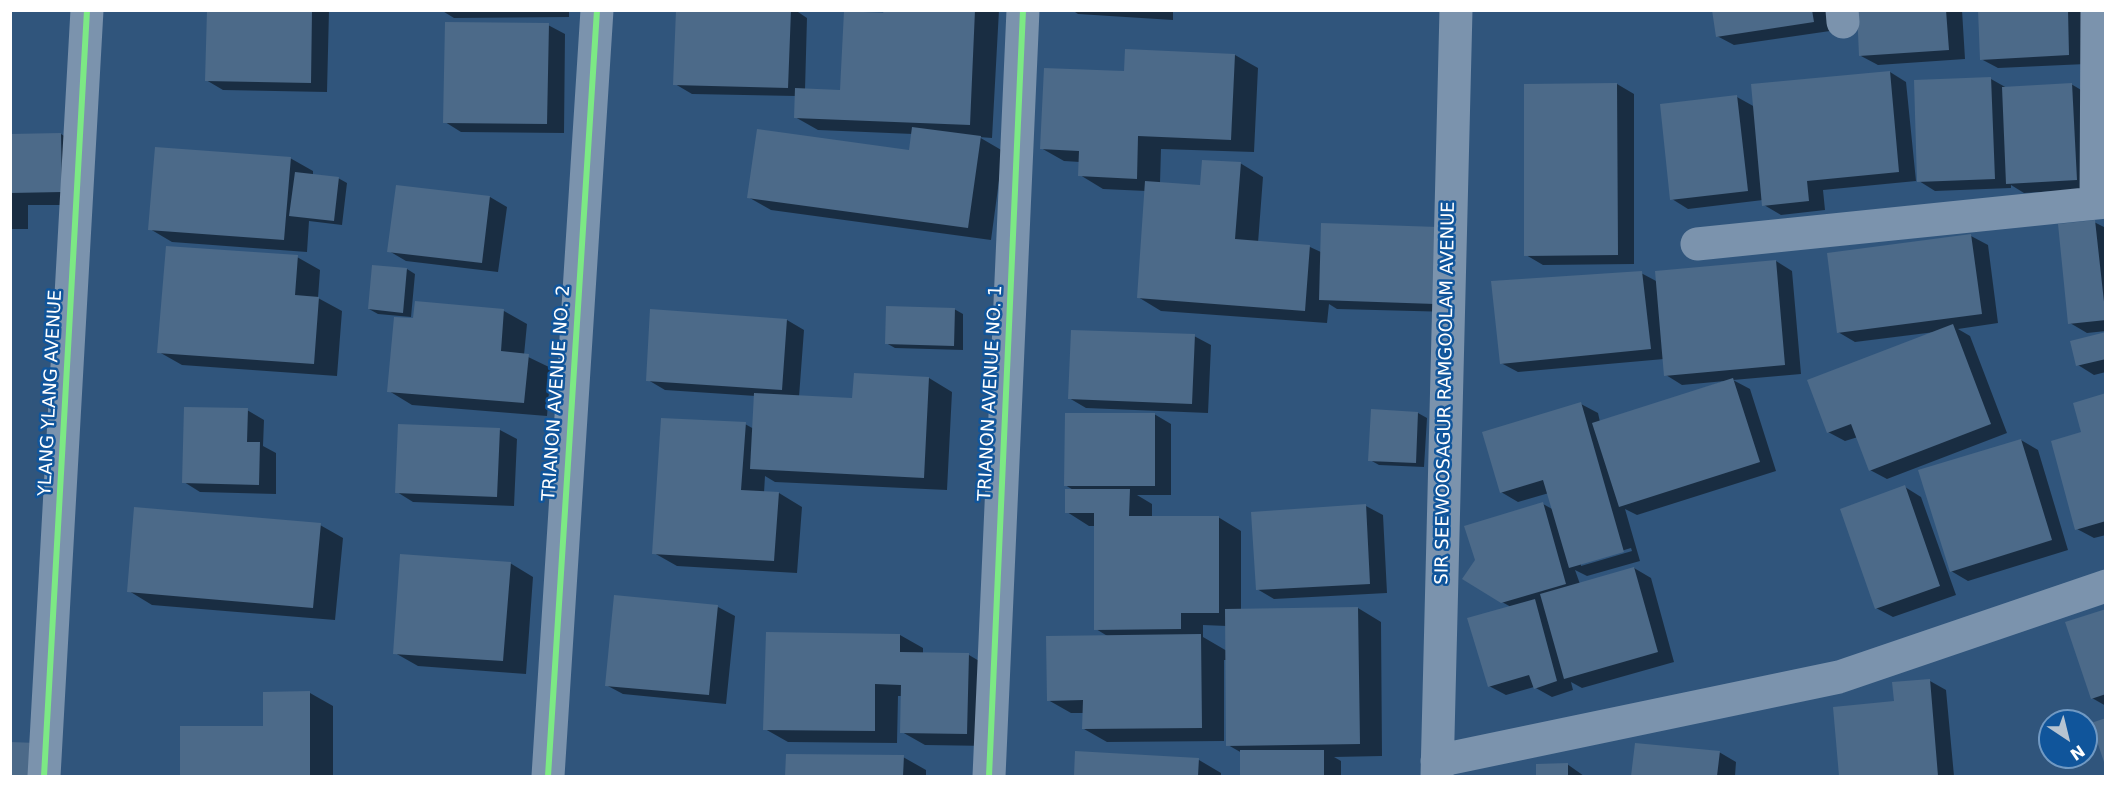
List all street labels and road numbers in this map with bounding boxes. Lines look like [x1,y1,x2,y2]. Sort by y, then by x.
street label: SIR SEEWOOSAGUR RAMGOOLAM AVENUE [1432,201,1460,585]
street label: TRIANON AVENUE NO. 2 [539,284,575,502]
street label: TRIANON AVENUE NO. 1 [975,284,1007,502]
street label: YLANG YLANG AVENUE [35,289,67,497]

